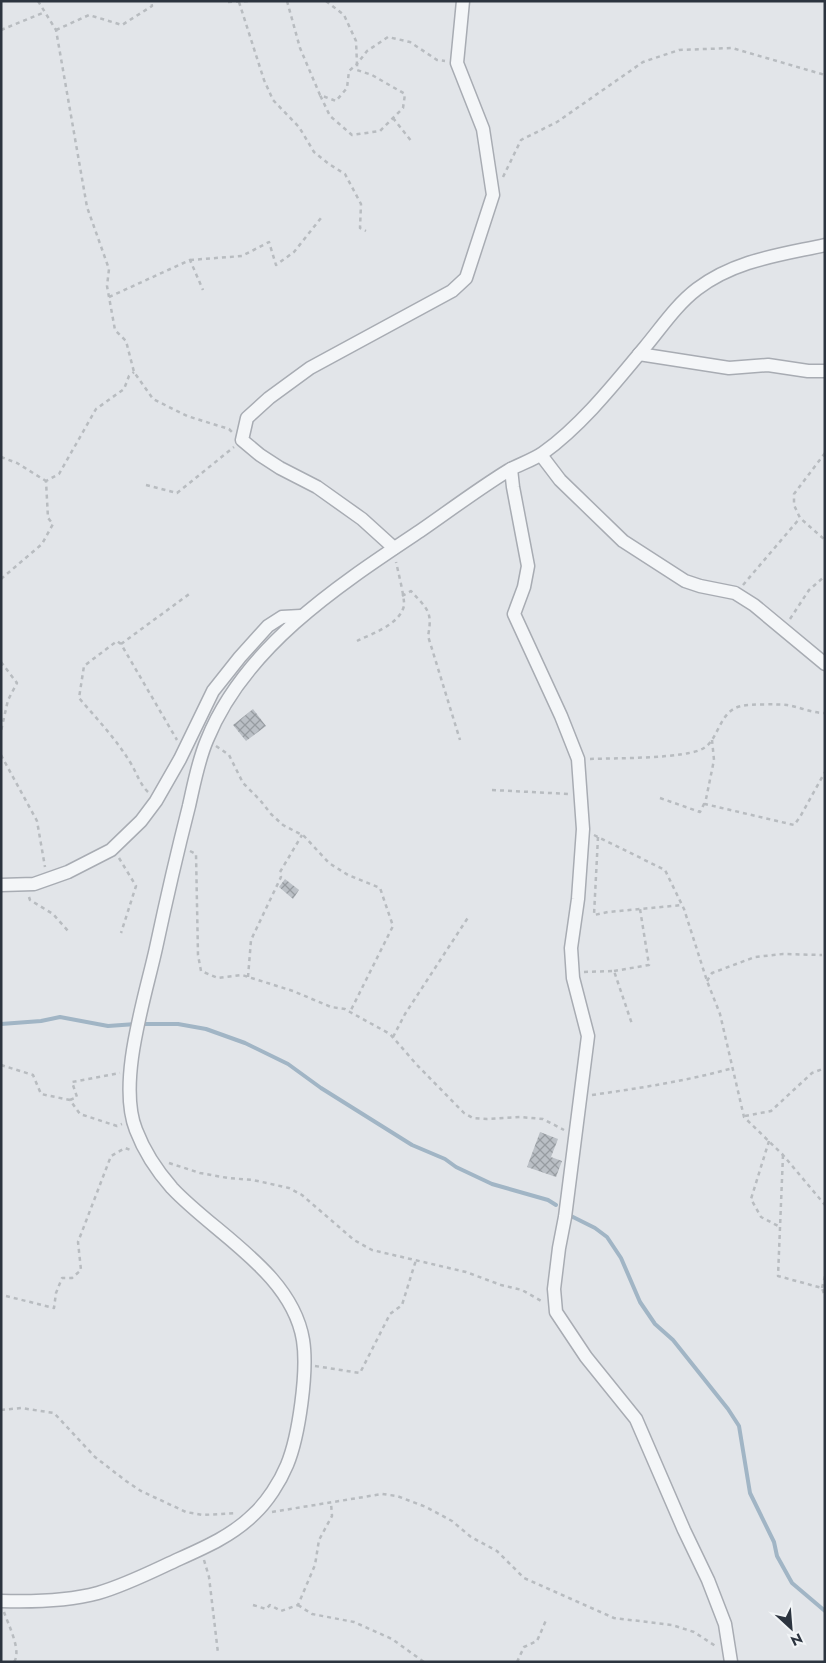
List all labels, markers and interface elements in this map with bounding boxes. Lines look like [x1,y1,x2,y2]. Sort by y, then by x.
north arrow [766,1603,816,1653]
text: N [787,1628,806,1651]

